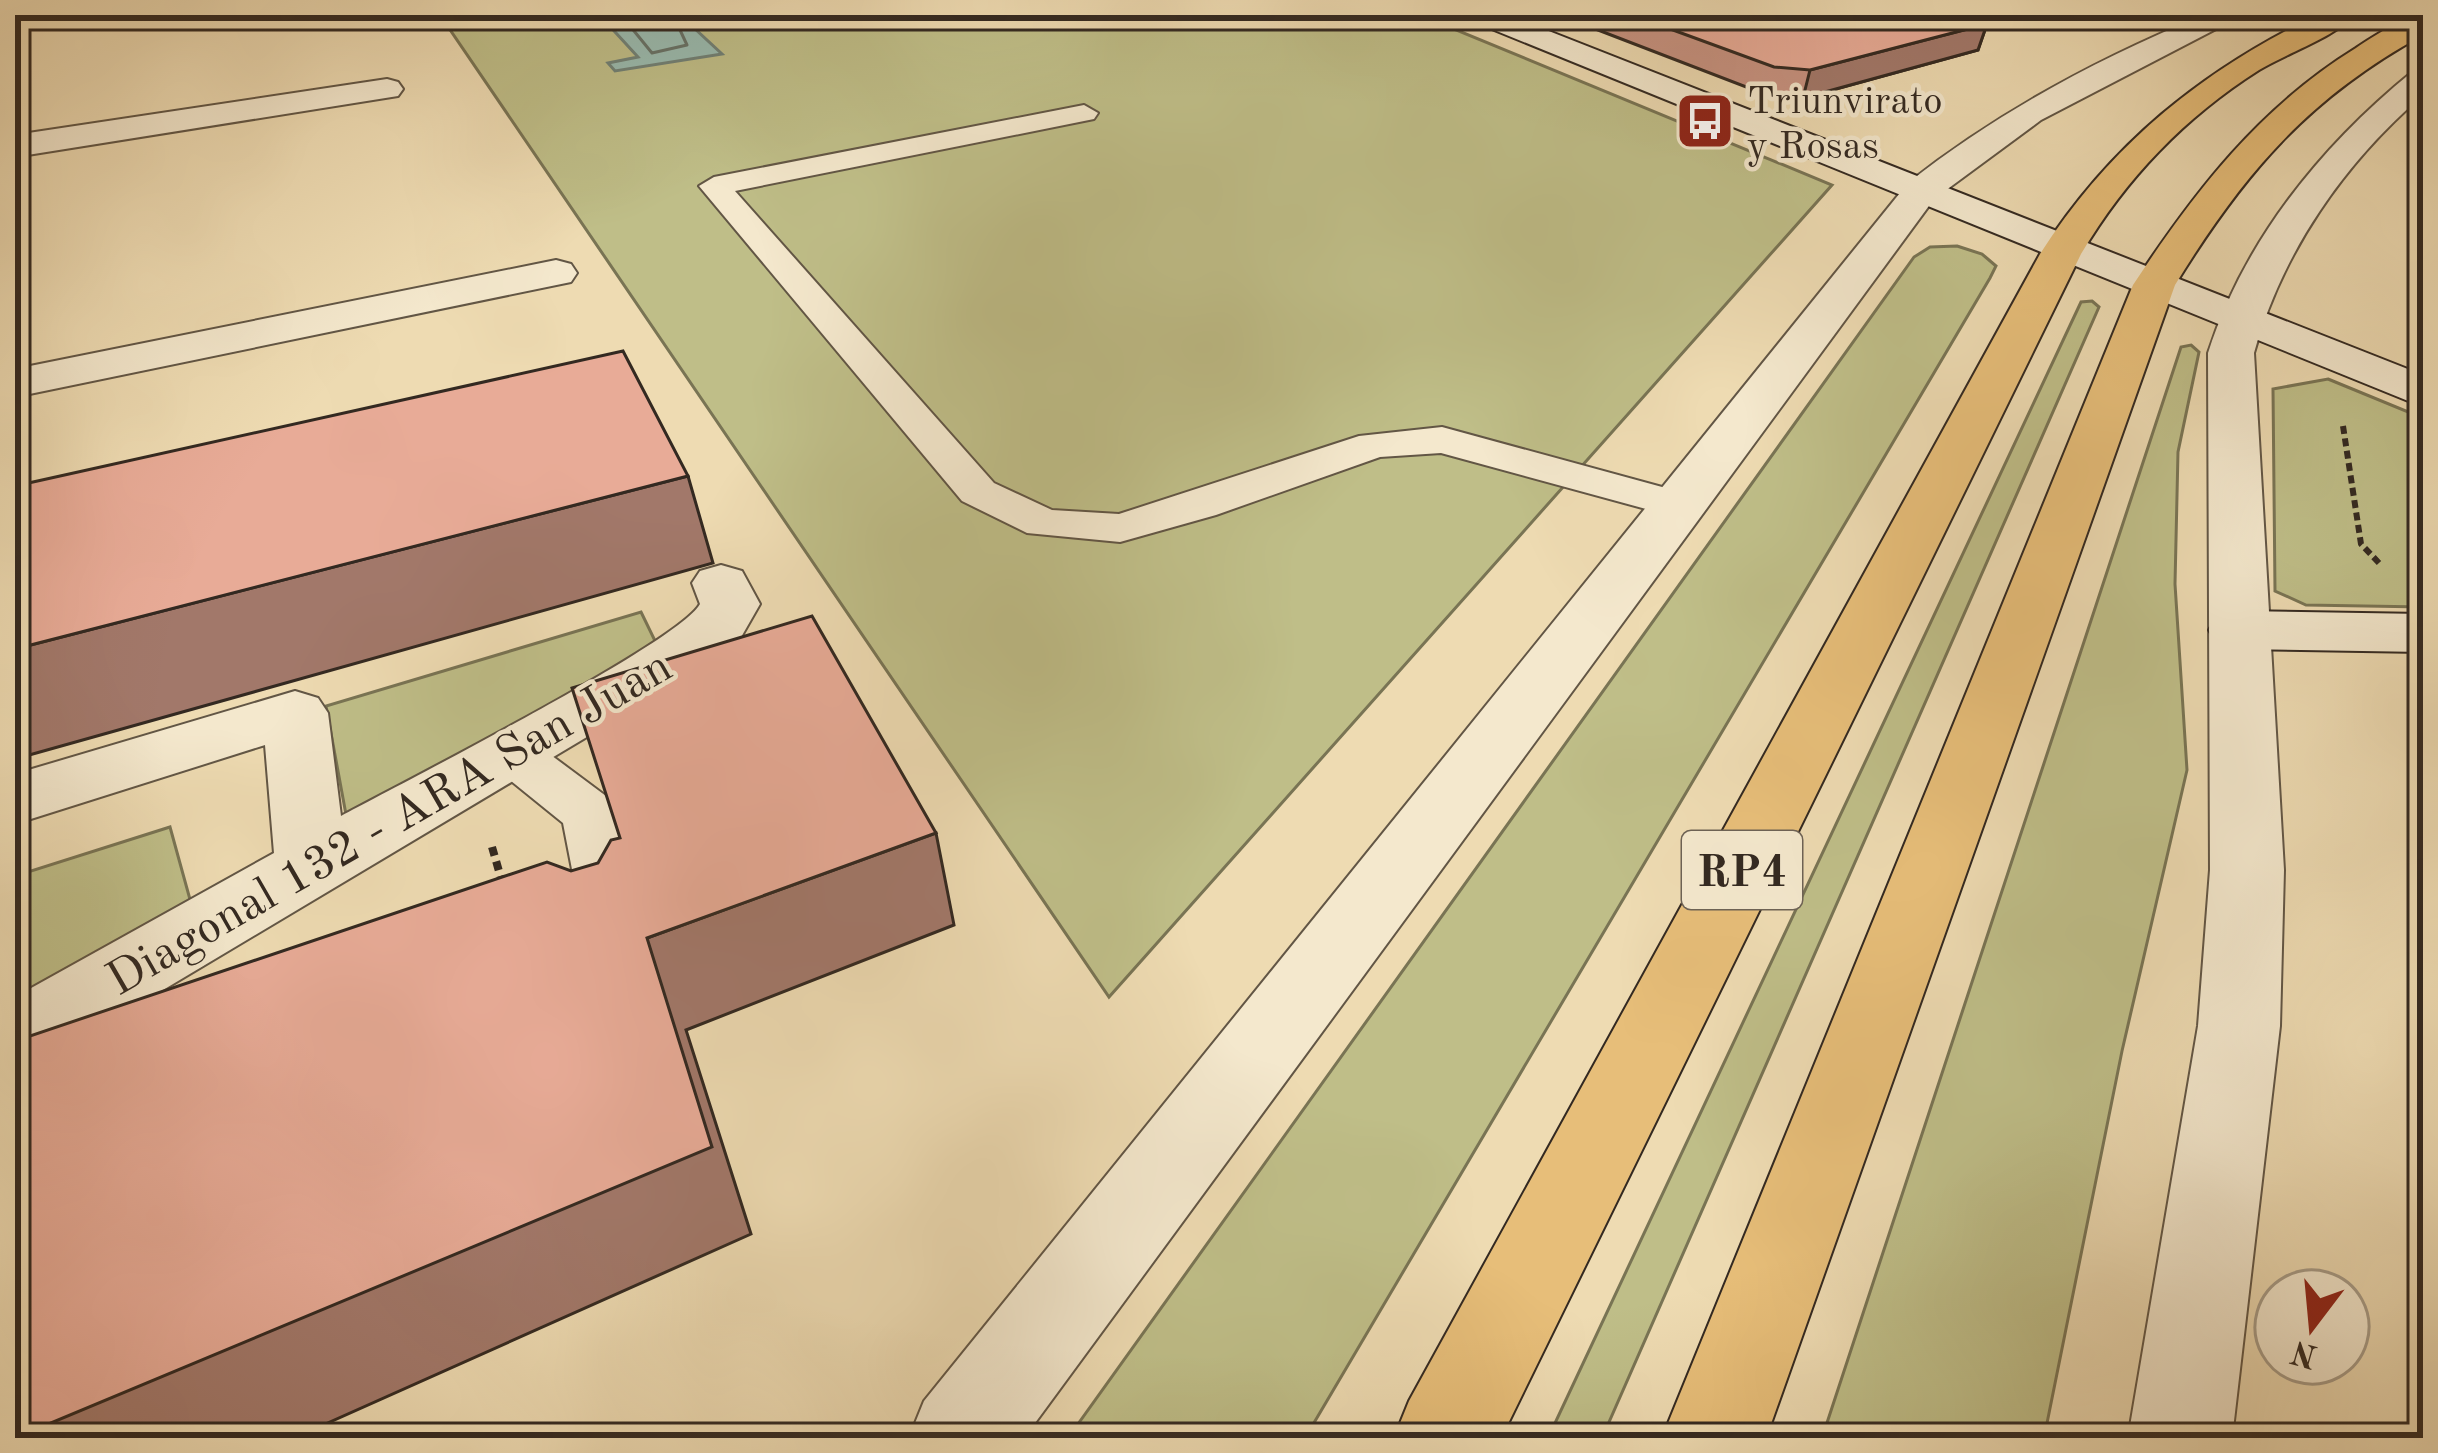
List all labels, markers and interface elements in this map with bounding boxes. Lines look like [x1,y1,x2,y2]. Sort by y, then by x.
place label: Triunvirato y Rosas [1747,83,1943,167]
bus stop icon: Triunvirato y Rosas [1674,90,1736,152]
street label: Diagonal 132 - ARA San Juan [99,643,681,1006]
road number: RP4 [1682,831,1802,909]
north arrow [2252,1267,2372,1387]
text: N [2288,1333,2321,1372]

